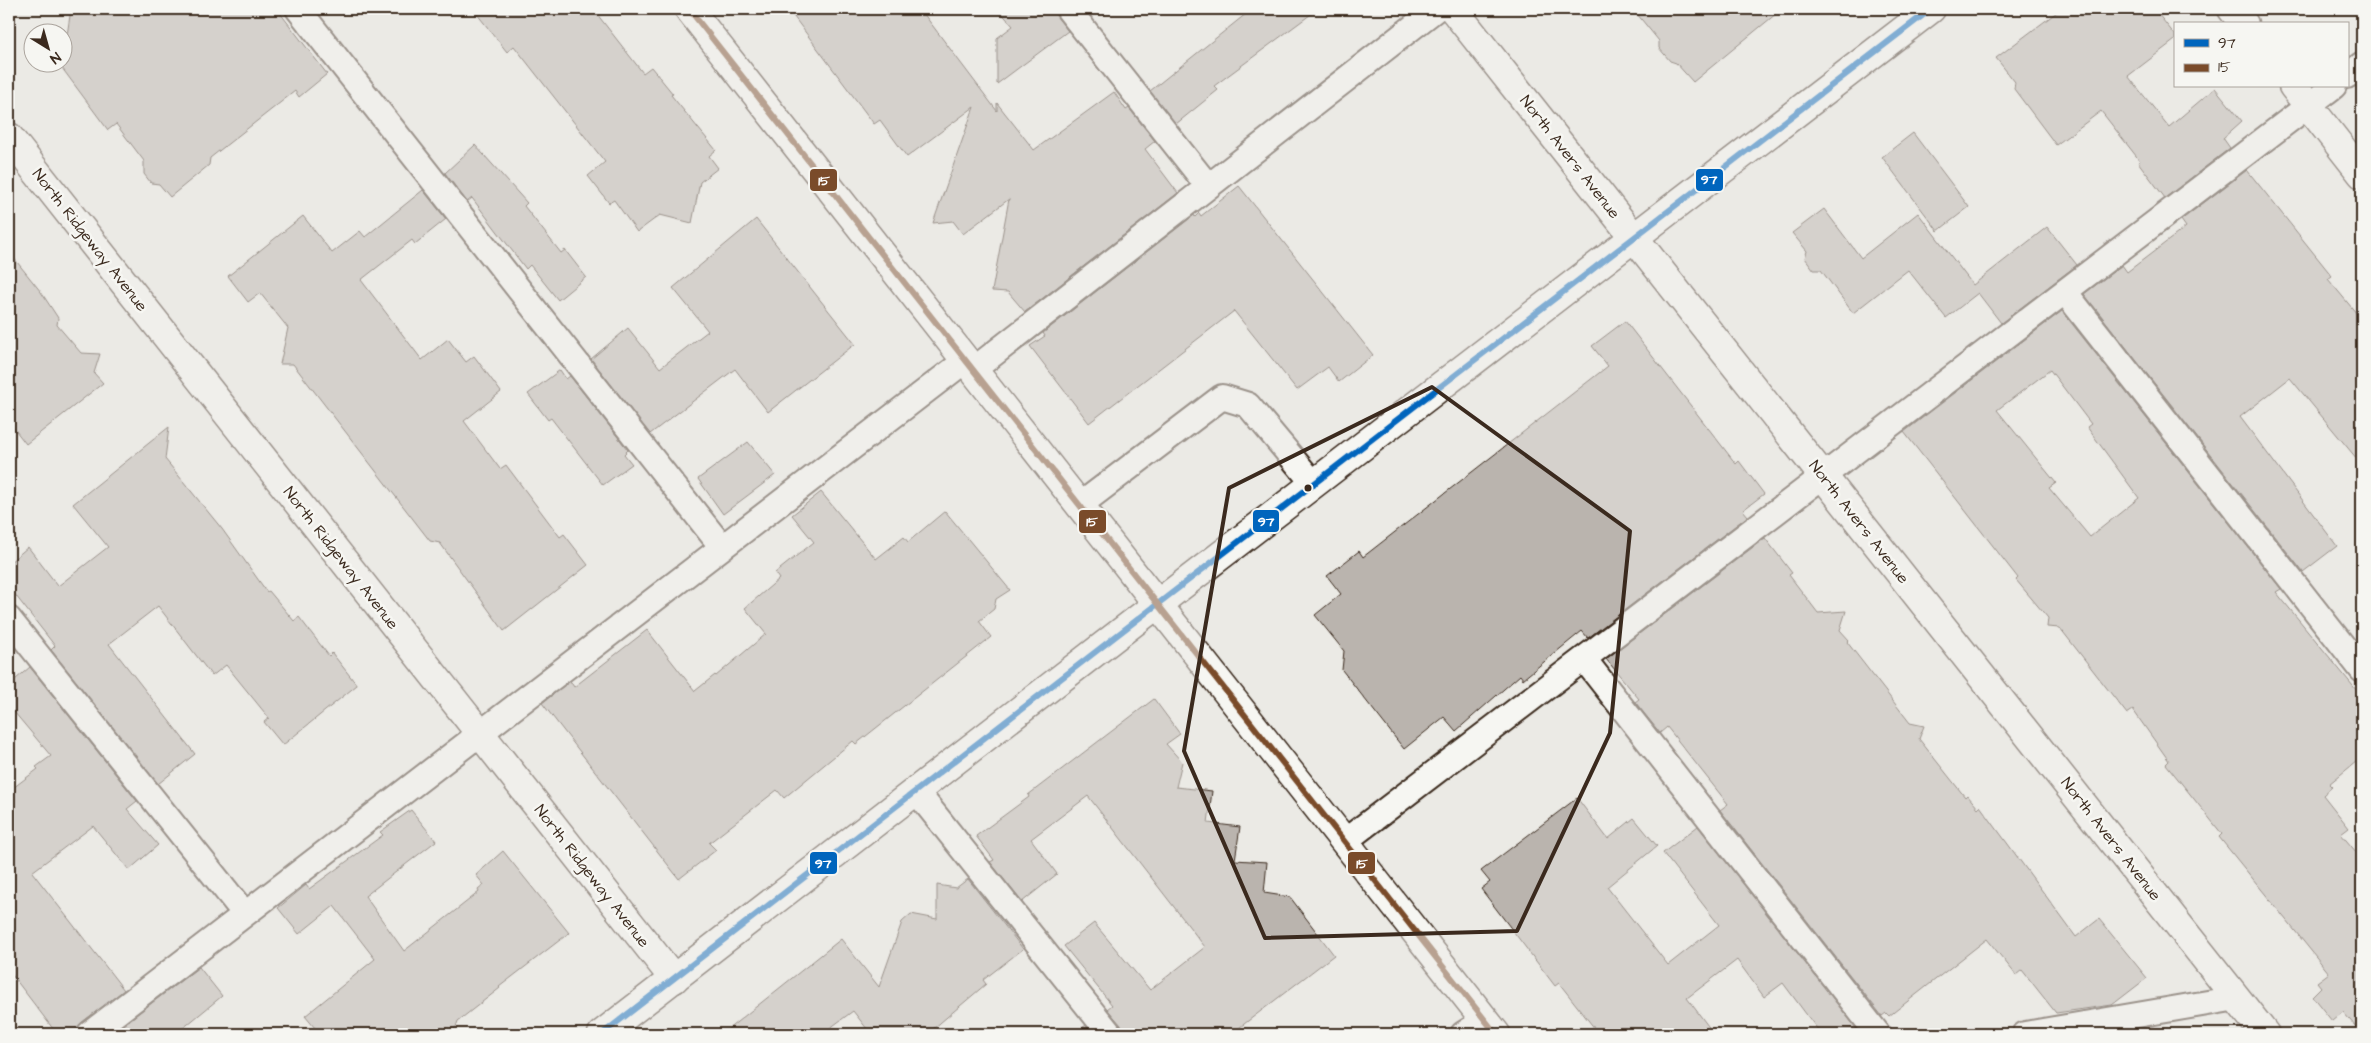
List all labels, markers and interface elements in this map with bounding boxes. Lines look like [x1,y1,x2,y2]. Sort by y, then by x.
north arrow [22,22,72,72]
legend [2174,22,2348,88]
text: 97 [2218,33,2236,54]
text: N [46,47,65,68]
text: 15 [2218,57,2231,78]
street label: North Avers Avenue [1515,91,1625,224]
street label: North Ridgeway Avenue [26,164,153,317]
line badge: 15 [809,168,838,192]
line badge: 97 [1695,168,1724,192]
text: 97 [1701,170,1718,190]
text: 15 [818,171,831,191]
street label: North Avers Avenue [1804,456,1914,589]
street label: North Ridgeway Avenue [277,482,404,635]
unlabelled marker [1303,483,1313,493]
line badge: 15 [1078,509,1107,534]
line badge: 97 [1252,509,1280,533]
text: 15 [1086,512,1099,532]
text: 97 [1258,512,1275,532]
street label: North Avers Avenue [2056,773,2166,906]
street label: North Ridgeway Avenue [528,800,655,953]
line badge: 97 [809,851,838,875]
line badge: 15 [1347,851,1376,875]
text: 97 [815,854,832,874]
text: 15 [1356,854,1369,874]

